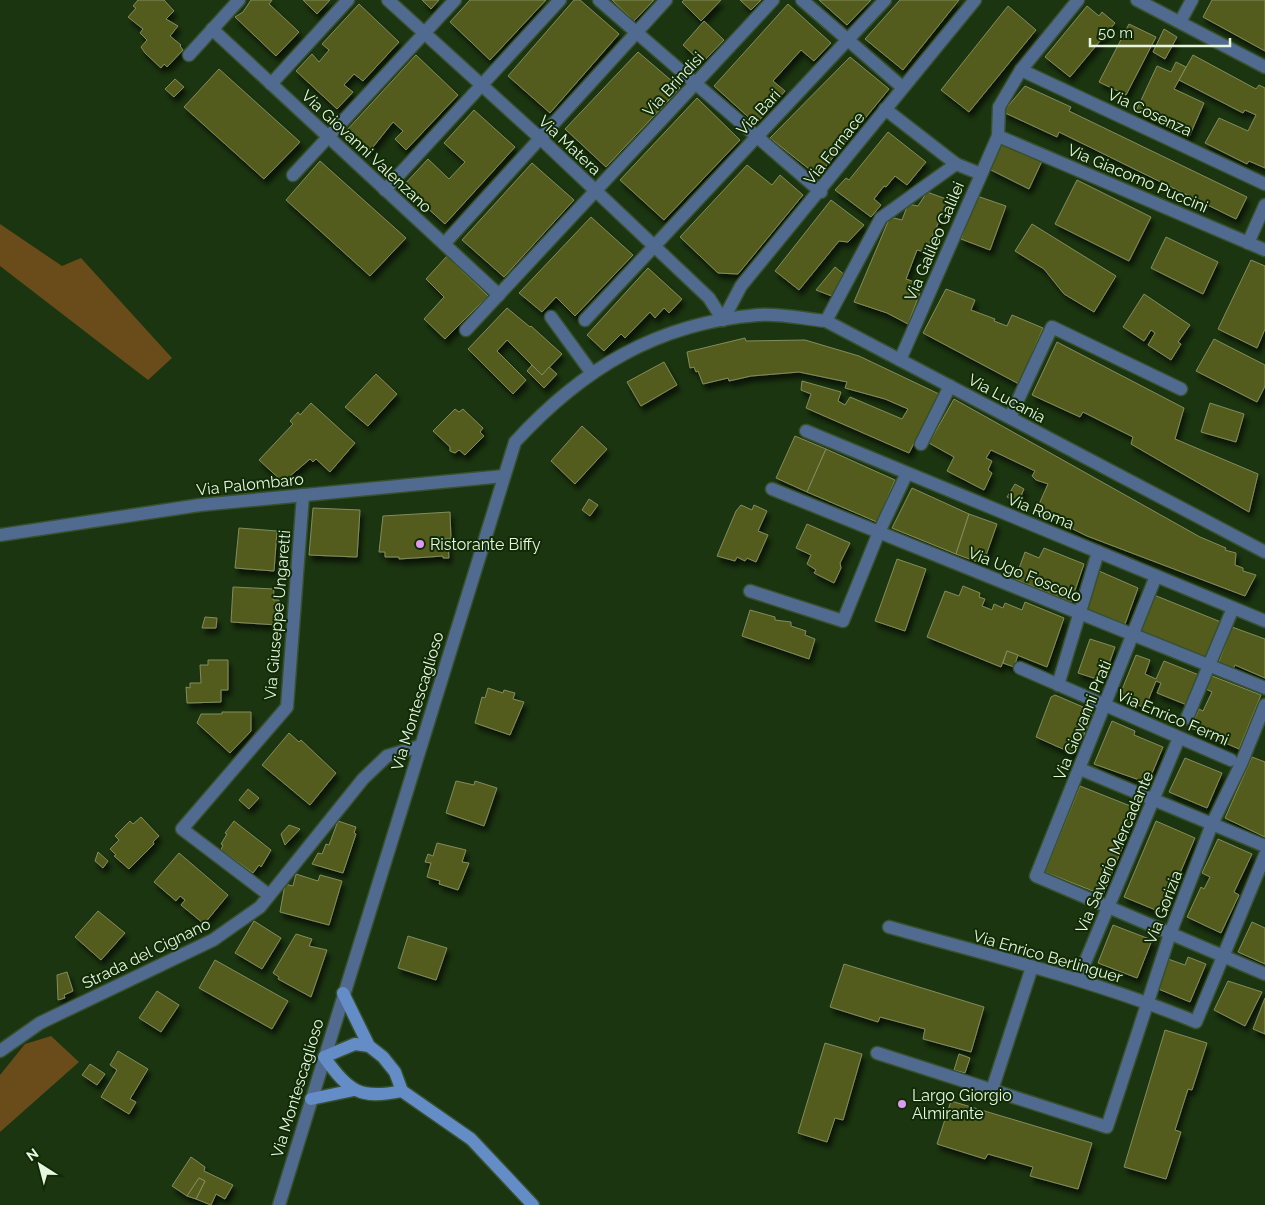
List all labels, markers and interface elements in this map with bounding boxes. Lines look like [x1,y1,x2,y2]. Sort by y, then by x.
scale bar [1090,15,1230,47]
text: 50 m [1098,24,1133,42]
street label: Via Brindisi [639,48,708,120]
street label: Via Cosenza [1105,85,1195,140]
street label: Via Giovanni Valenzano [298,86,436,217]
street label: Via Bari [732,86,784,139]
street label: Via Fornace [800,108,869,189]
street label: Via Matera [534,112,605,179]
street label: Via Giacomo Puccini [1065,140,1211,217]
street label: Via Galileo Galilei [901,179,968,304]
street label: Via Lucania [965,370,1049,427]
street label: Via Palombaro [195,469,305,500]
street label: Via Roma [1005,489,1077,533]
street label: Via Giuseppe Ungaretti [261,529,294,701]
place label: Ristorante Biffy [430,535,541,554]
marker: Ristorante Biffy [414,538,426,550]
street label: Via Ugo Foscolo [965,543,1084,606]
street label: Via Montescaglioso [387,629,448,773]
street label: Via Giovanni Prati [1050,657,1115,783]
street label: Via Enrico Fermi [1114,685,1232,750]
street label: Via Saverio Mercadante [1072,768,1157,936]
street label: Via Gorizia [1141,868,1186,947]
street label: Strada del Cignano [79,914,214,993]
street label: Via Enrico Berlinguer [971,926,1125,987]
street label: Via Montescaglioso [267,1016,328,1160]
place label: Largo Giorgio Almirante [912,1086,1012,1123]
marker: Largo Giorgio Almirante [896,1098,908,1110]
north arrow [15,1140,65,1190]
text: N [23,1145,41,1164]

